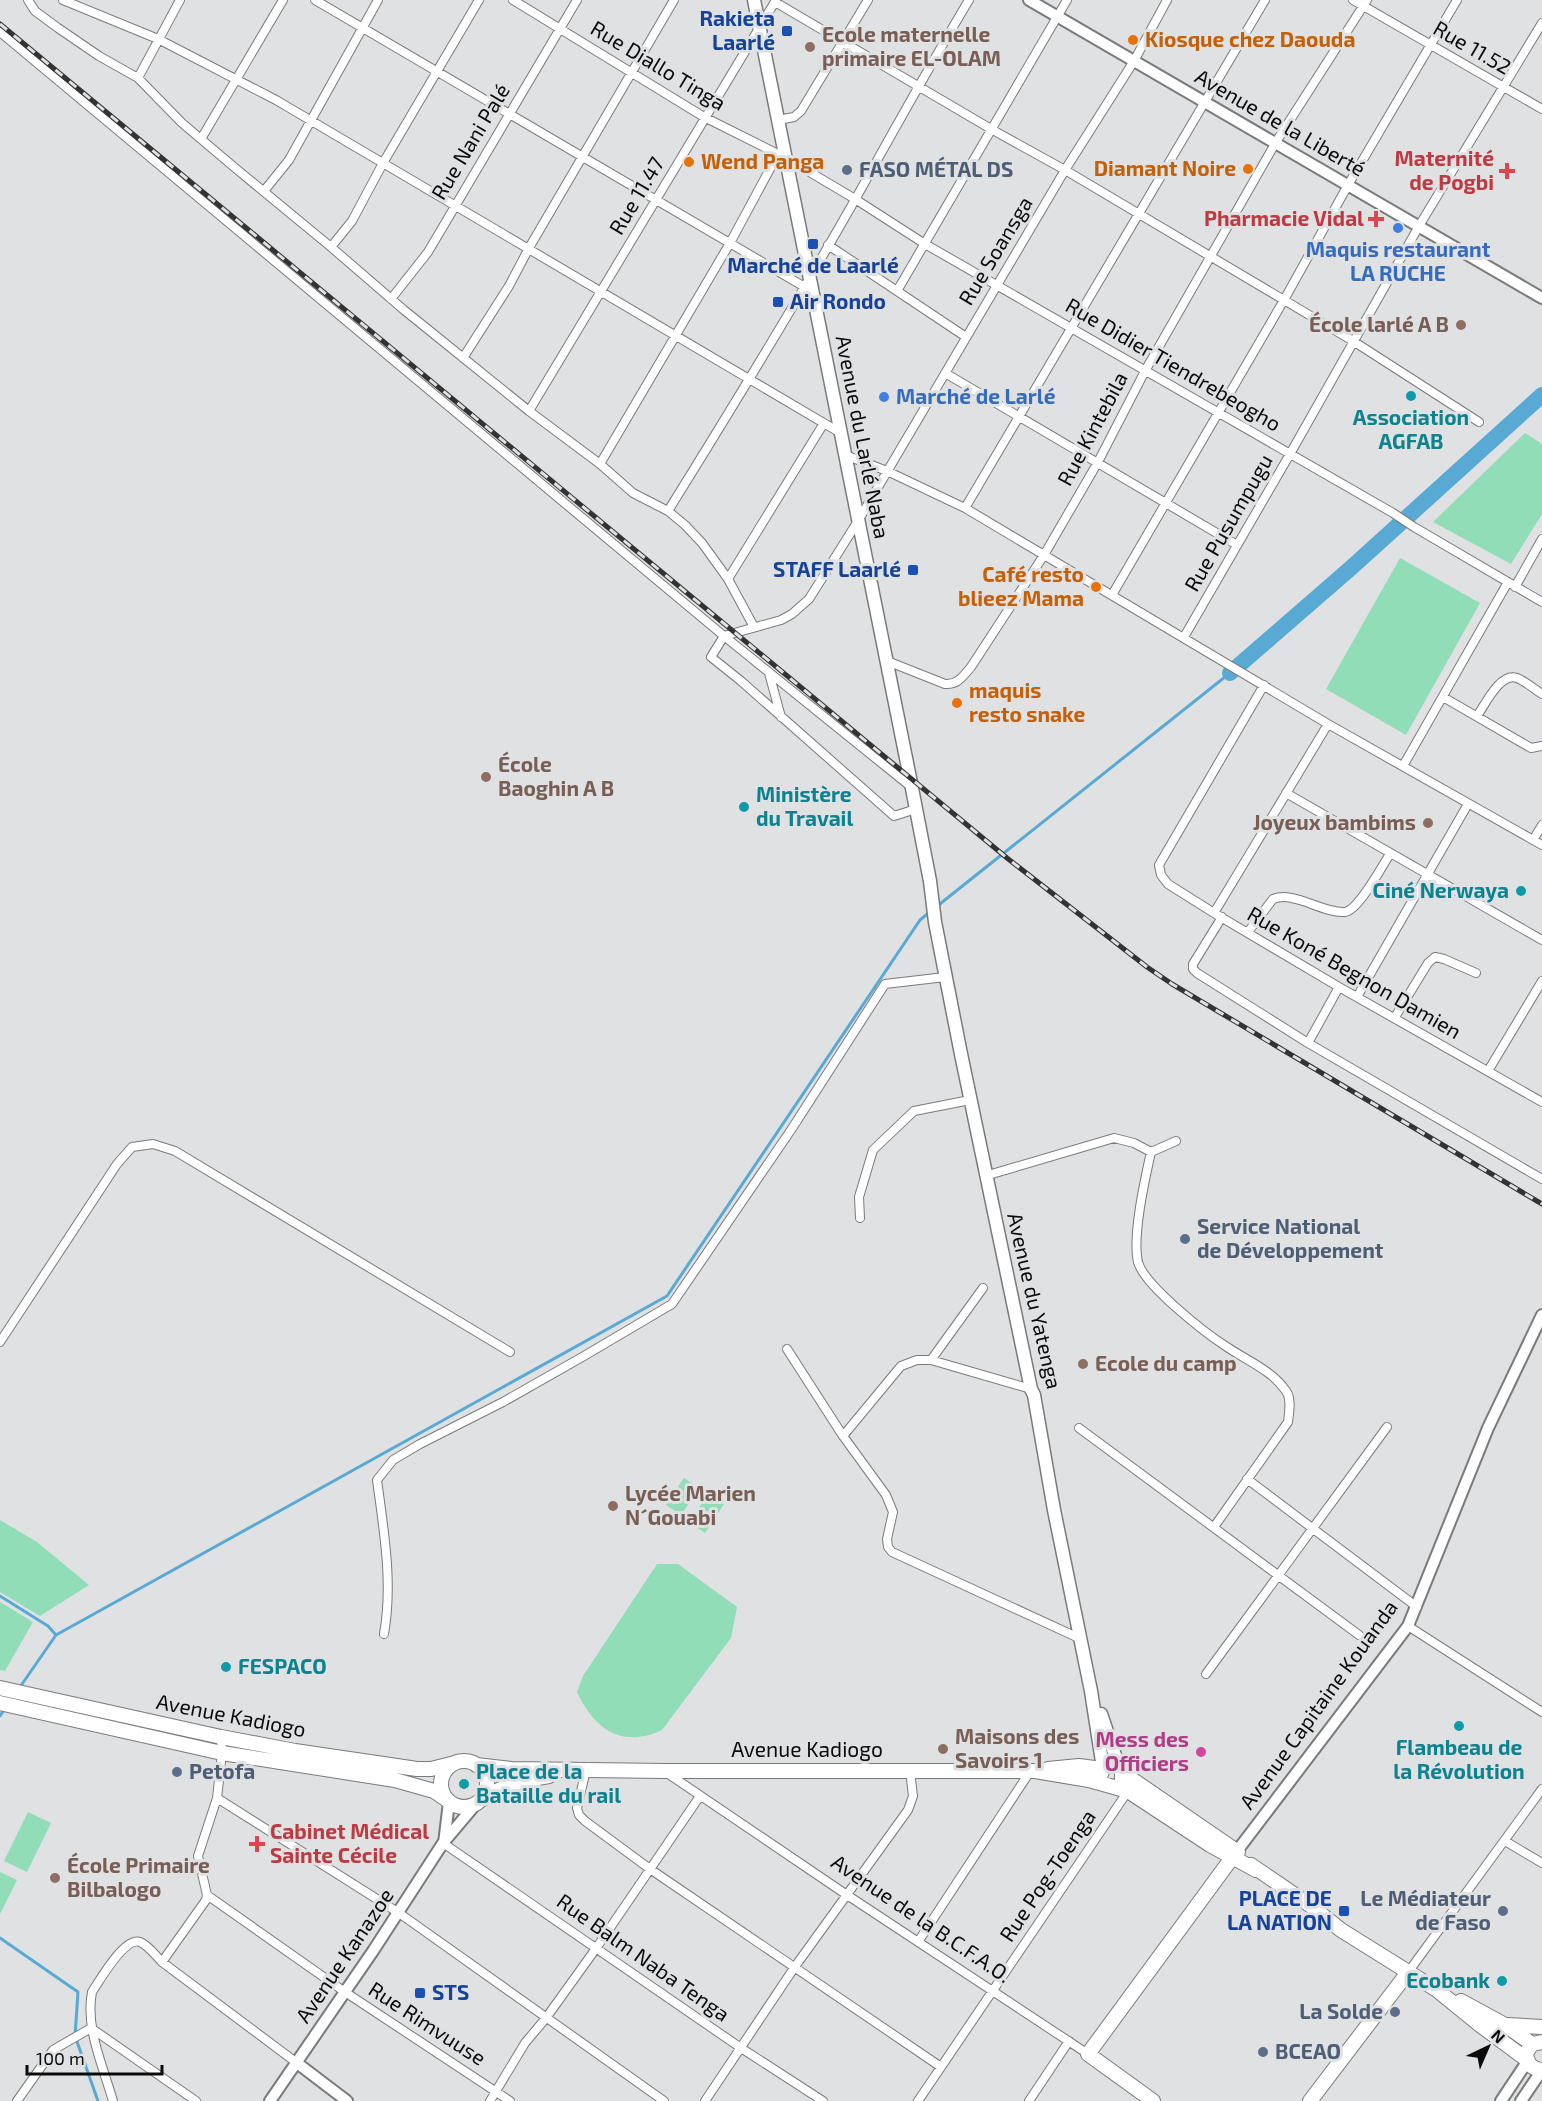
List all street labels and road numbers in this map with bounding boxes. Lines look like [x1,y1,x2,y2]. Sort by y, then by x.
street label: Rue Diallo Tinga [587,15,731,115]
street label: Rue 11.52 [1429,15,1516,79]
street label: Avenue de la Liberté [1191,63,1370,181]
street label: Rue Nani Palé [425,79,514,204]
street label: Rue 11.47 [603,152,669,238]
street label: Rue Soansga [953,191,1037,309]
street label: Rue Didier Tiendrebeogho [1062,292,1286,436]
street label: Avenue du Larlé Naba [831,333,895,540]
street label: Rue Kintebila [1051,367,1132,489]
street label: Rue Pusumpugu [1178,449,1277,595]
street label: Rue Koné Begnon Damien [1243,900,1466,1043]
street label: Avenue du Yatenga [1003,1210,1068,1391]
street label: Avenue Capitaine Kouanda [1234,1595,1402,1813]
street label: Avenue Kadiogo [154,1688,308,1741]
street label: Avenue Kadiogo [731,1736,883,1761]
street label: Rue Pog-Toenga [993,1805,1100,1946]
street label: Avenue de la B.C.F.A.O. [827,1848,1016,1987]
street label: Avenue Kanazoe [290,1883,398,2027]
street label: Rue Balm Naba Tenga [553,1888,735,2026]
street label: Rue Rimvuuse [365,1976,491,2070]

